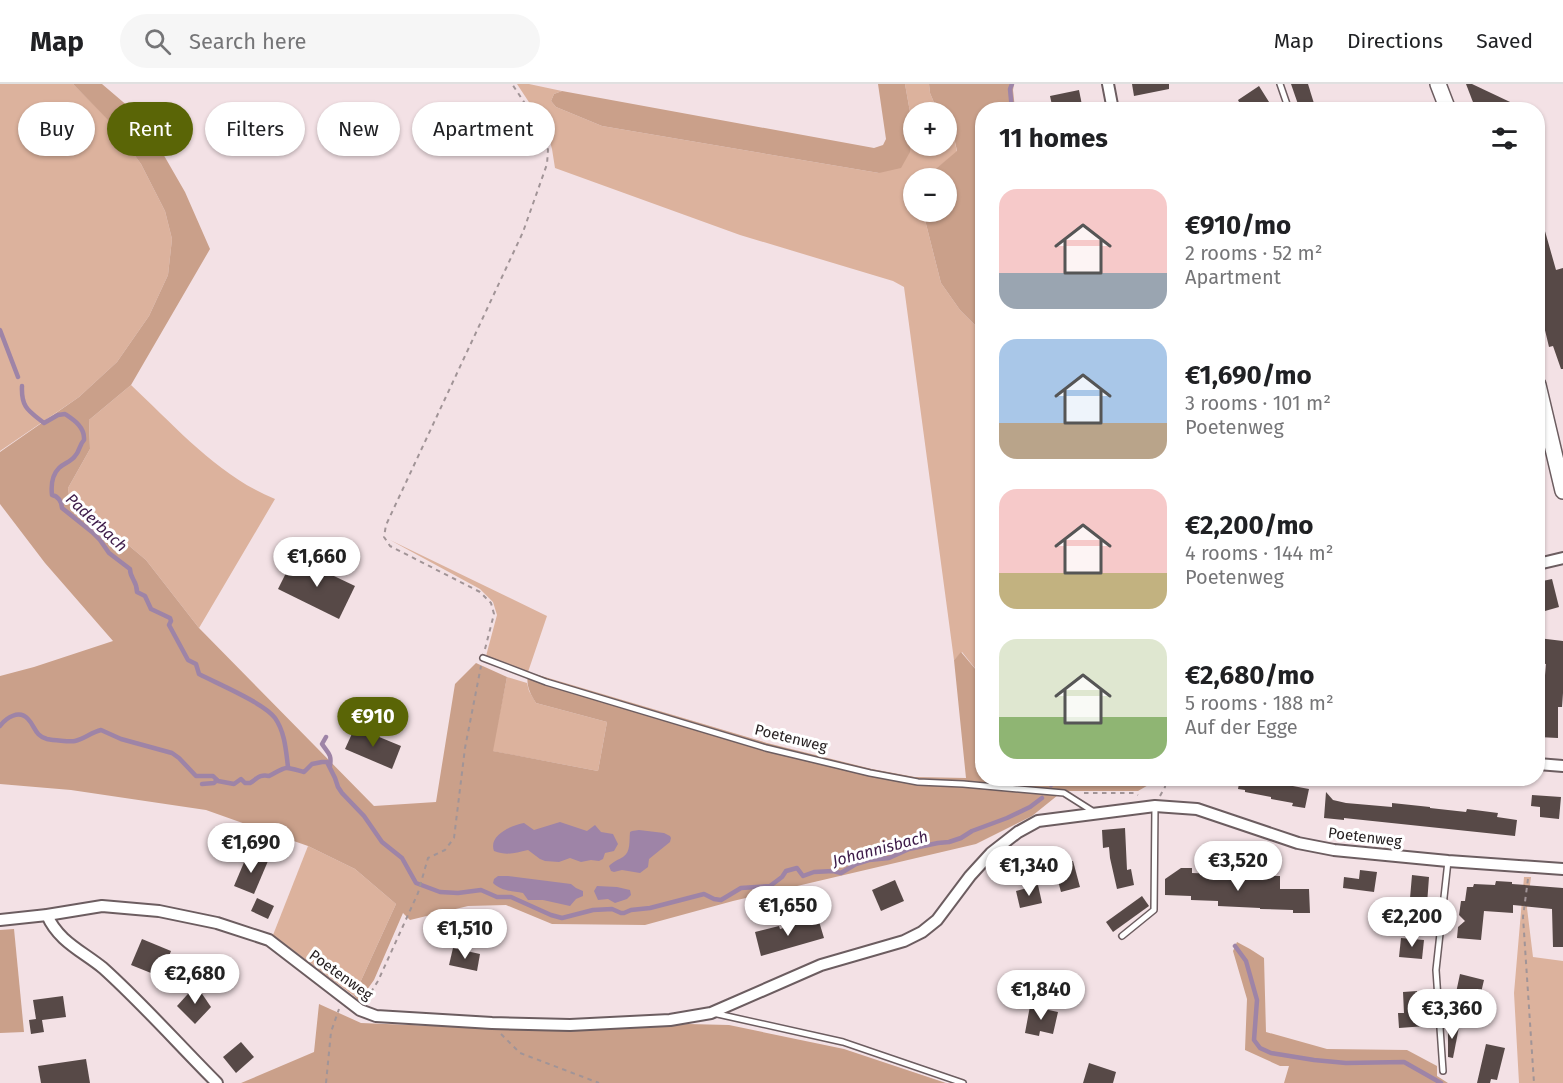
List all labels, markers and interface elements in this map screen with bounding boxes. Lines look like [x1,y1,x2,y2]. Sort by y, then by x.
search box [120,14,540,68]
text: Map [30,25,84,58]
icon: search [141,25,174,58]
text: Search here [189,28,307,55]
text: Map [1274,28,1314,54]
text: Directions [1347,28,1443,54]
text: Saved [1476,28,1533,54]
chip: Buy [18,102,95,156]
chip: Rent [107,102,193,156]
chip: Filters [205,102,305,156]
chip: New [317,102,400,156]
chip: Apartment [412,102,555,156]
map controls [903,102,957,222]
button: + [903,102,957,156]
icon: filters [1488,122,1521,155]
text: 11 homes [999,123,1108,154]
button: − [903,168,957,222]
text: €910/mo [1185,210,1291,241]
icon: home [1047,213,1119,285]
text: 2 rooms · 52 m² [1185,241,1323,265]
text: Apartment [1185,265,1281,289]
text: €1,690/mo [1185,360,1312,391]
icon: home [1047,363,1119,435]
text: 3 rooms · 101 m² [1185,391,1331,415]
text: Poetenweg [1185,415,1284,439]
water label: Paderbach [62,489,131,556]
text: €2,200/mo [1185,510,1314,541]
icon: home [1047,513,1119,585]
pin: €1,660 [268,537,366,588]
text: 4 rooms · 144 m² [1185,541,1334,565]
text: €1,660 [287,544,347,568]
text: Poetenweg [1185,565,1284,589]
text: €2,680/mo [1185,660,1314,691]
icon: home [1047,663,1119,735]
text: 5 rooms · 188 m² [1185,691,1334,715]
pin: €910 [337,697,409,748]
text: €910 [351,704,395,728]
text: Auf der Egge [1185,715,1298,739]
street label: Poetenweg [753,720,829,756]
pin: €1,690 [202,823,300,874]
street label: Poetenweg [1327,824,1403,850]
water label: Johannisbach [829,827,930,871]
text: €1,690 [222,830,280,854]
pin: €3,520 [1189,841,1287,892]
pin: €1,340 [980,846,1078,897]
text: €3,520 [1208,848,1268,872]
text: €1,340 [1000,853,1058,877]
pin: €1,650 [739,886,837,937]
text: €1,650 [759,893,817,917]
pin: €2,200 [1363,897,1461,948]
text: €2,200 [1382,904,1442,928]
pin: €1,510 [416,909,514,960]
text: €1,510 [437,916,493,940]
street label: Poetenweg [306,946,376,1004]
pin: €2,680 [146,954,244,1005]
text: €2,680 [164,961,226,985]
pin: €1,840 [992,970,1090,1021]
text: €1,840 [1011,977,1071,1001]
pin: €3,360 [1403,989,1501,1040]
text: €3,360 [1422,996,1482,1020]

